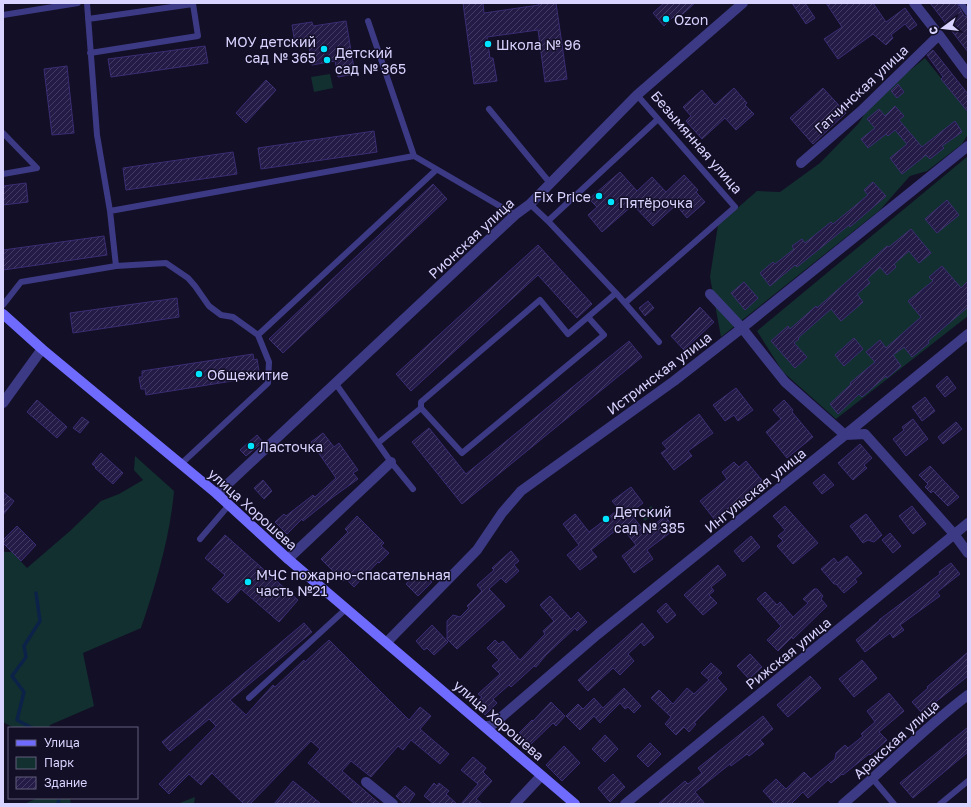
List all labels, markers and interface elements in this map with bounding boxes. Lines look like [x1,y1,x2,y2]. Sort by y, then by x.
north arrow [923,8,963,48]
place label: Ozon [674,11,708,28]
marker: Ozon [661,14,671,24]
text: С [926,25,940,36]
place label: МОУ детский сад № 365 [225,33,316,66]
place label: Школа № 96 [496,36,581,53]
marker: Школа № 96 [483,39,493,49]
street label: Гатчинская улица [811,41,911,137]
marker: МОУ детский сад № 365 [319,44,329,54]
place label: Детский сад № 365 [335,44,406,77]
marker: Детский сад № 365 [322,55,332,65]
street label: Безымянная улица [648,87,746,197]
place label: Fix Price [534,188,591,205]
marker: Fix Price [594,191,604,201]
street label: Рионская улица [425,194,517,282]
place label: Пятёрочка [619,194,693,211]
marker: Пятёрочка [606,197,616,207]
street label: Истринская улица [603,328,715,418]
place label: Общежитие [207,366,289,383]
marker: Общежитие [194,369,204,379]
place label: Ласточка [259,438,323,455]
marker: Ласточка [246,441,256,451]
street label: Ингульская улица [701,444,809,536]
street label: улица Хорошева [205,464,301,554]
place label: Детский сад № 385 [614,503,685,536]
marker: Детский сад № 385 [601,514,611,524]
place label: МЧС пожарно-спасательная часть №21 [256,566,451,599]
marker: МЧС пожарно-спасательная часть №21 [243,577,253,587]
street label: Рижская улица [742,613,834,693]
street label: улица Хорошева [450,676,548,764]
street label: Аракская улица [850,696,942,782]
legend [8,727,138,799]
text: Улица [44,735,80,750]
text: Парк [44,755,74,770]
text: Здание [44,775,87,790]

